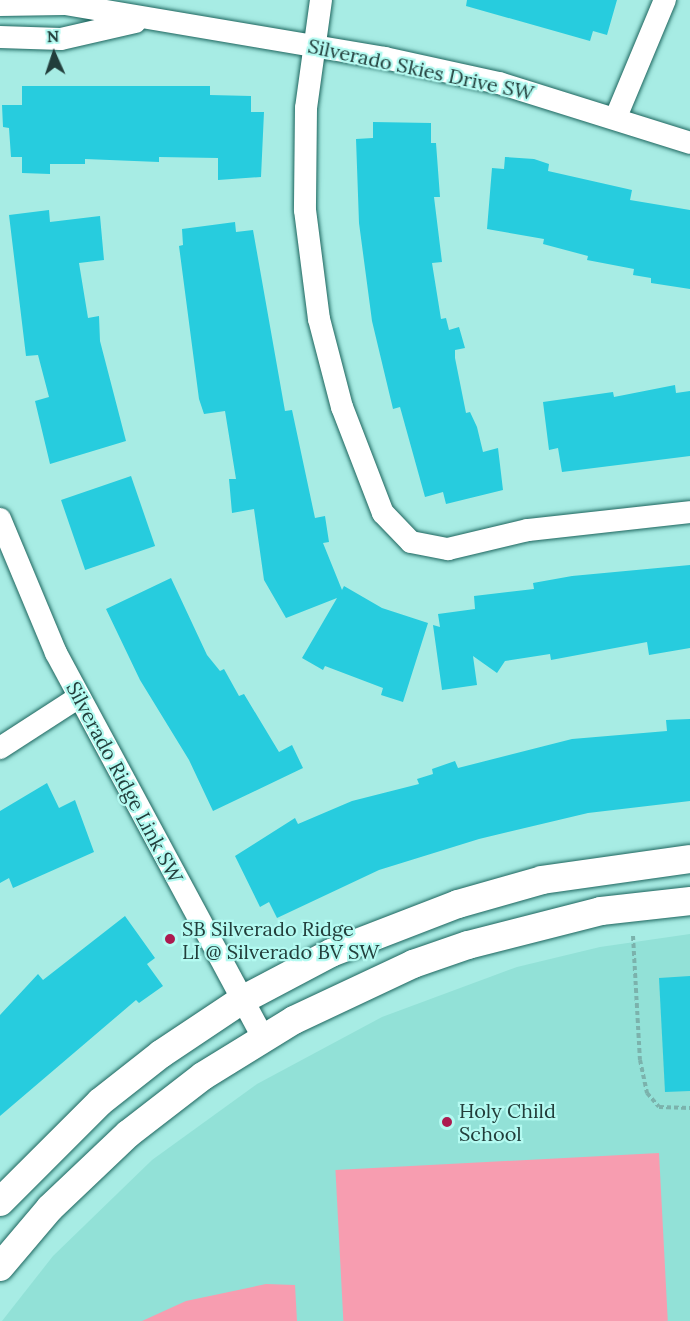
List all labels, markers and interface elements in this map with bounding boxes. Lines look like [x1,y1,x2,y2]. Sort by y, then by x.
north arrow [24,24,84,84]
text: N [46,26,60,46]
street label: Silverado Skies Drive SW [306,33,536,105]
street label: Silverado Ridge Link SW [62,677,188,887]
place label: SB Silverado Ridge LI @ Silverado BV SW [182,916,379,963]
marker: SB Silverado Ridge LI @ Silverado BV SW [163,932,177,946]
place label: Holy Child School [459,1098,556,1145]
marker: Holy Child School [440,1115,454,1129]

